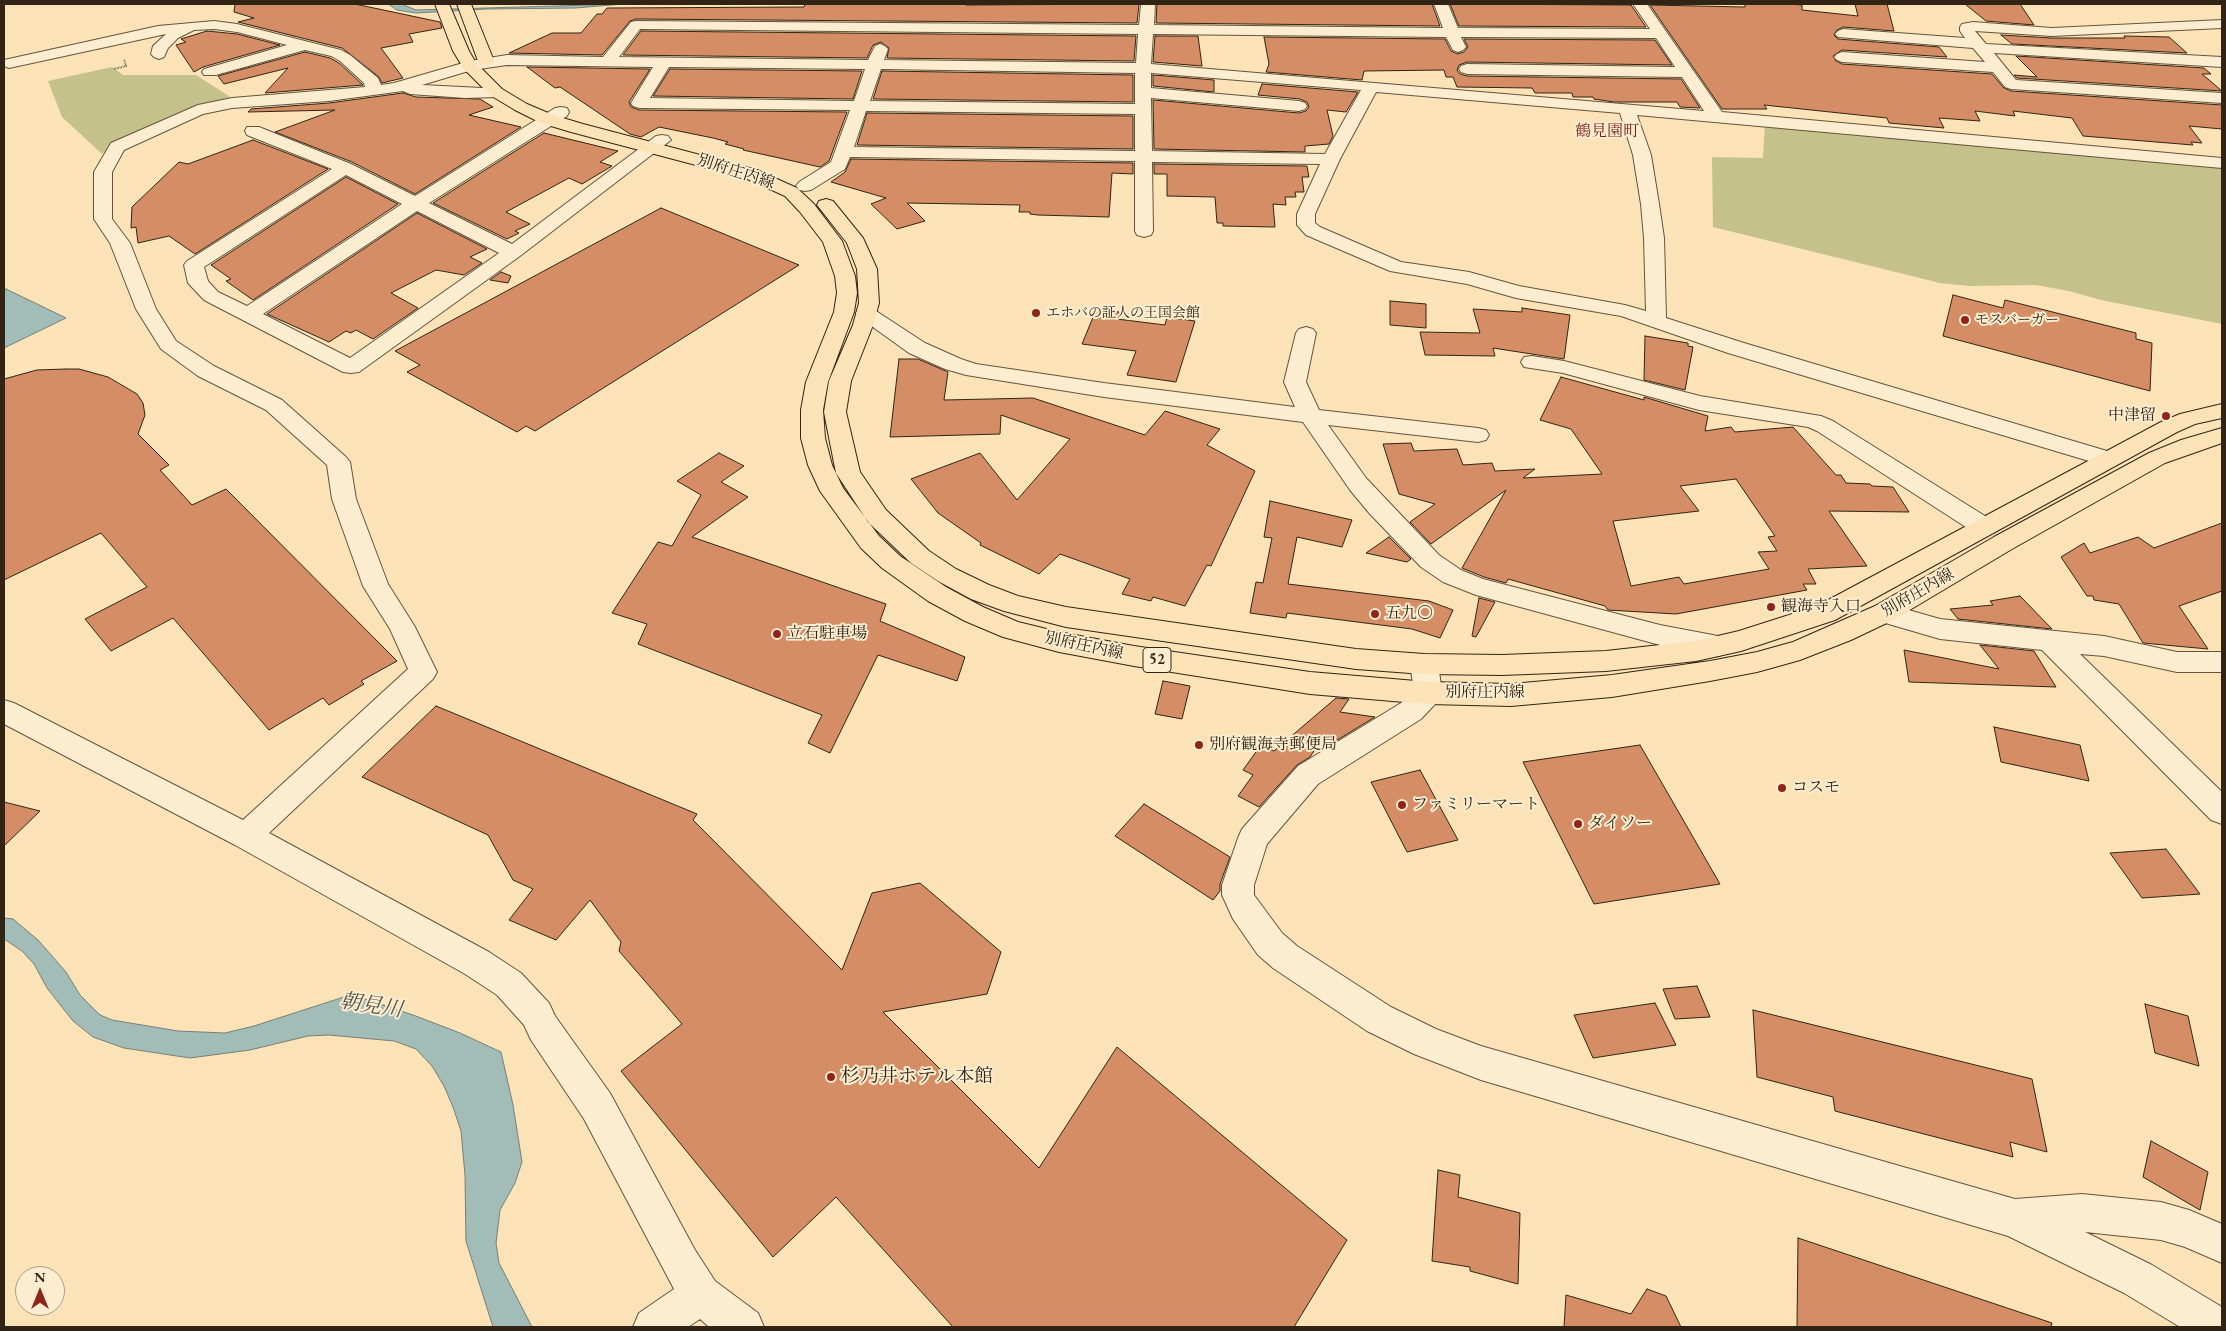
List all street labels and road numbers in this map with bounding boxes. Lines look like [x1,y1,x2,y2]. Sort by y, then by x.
street label: 別府庄内線 [695,151,777,193]
street label: 別府庄内線 [1879,565,1957,621]
street label: 別府庄内線 [1043,628,1125,664]
road number: 52 [1143,648,1171,672]
street label: 別府庄内線 [1445,683,1525,703]

